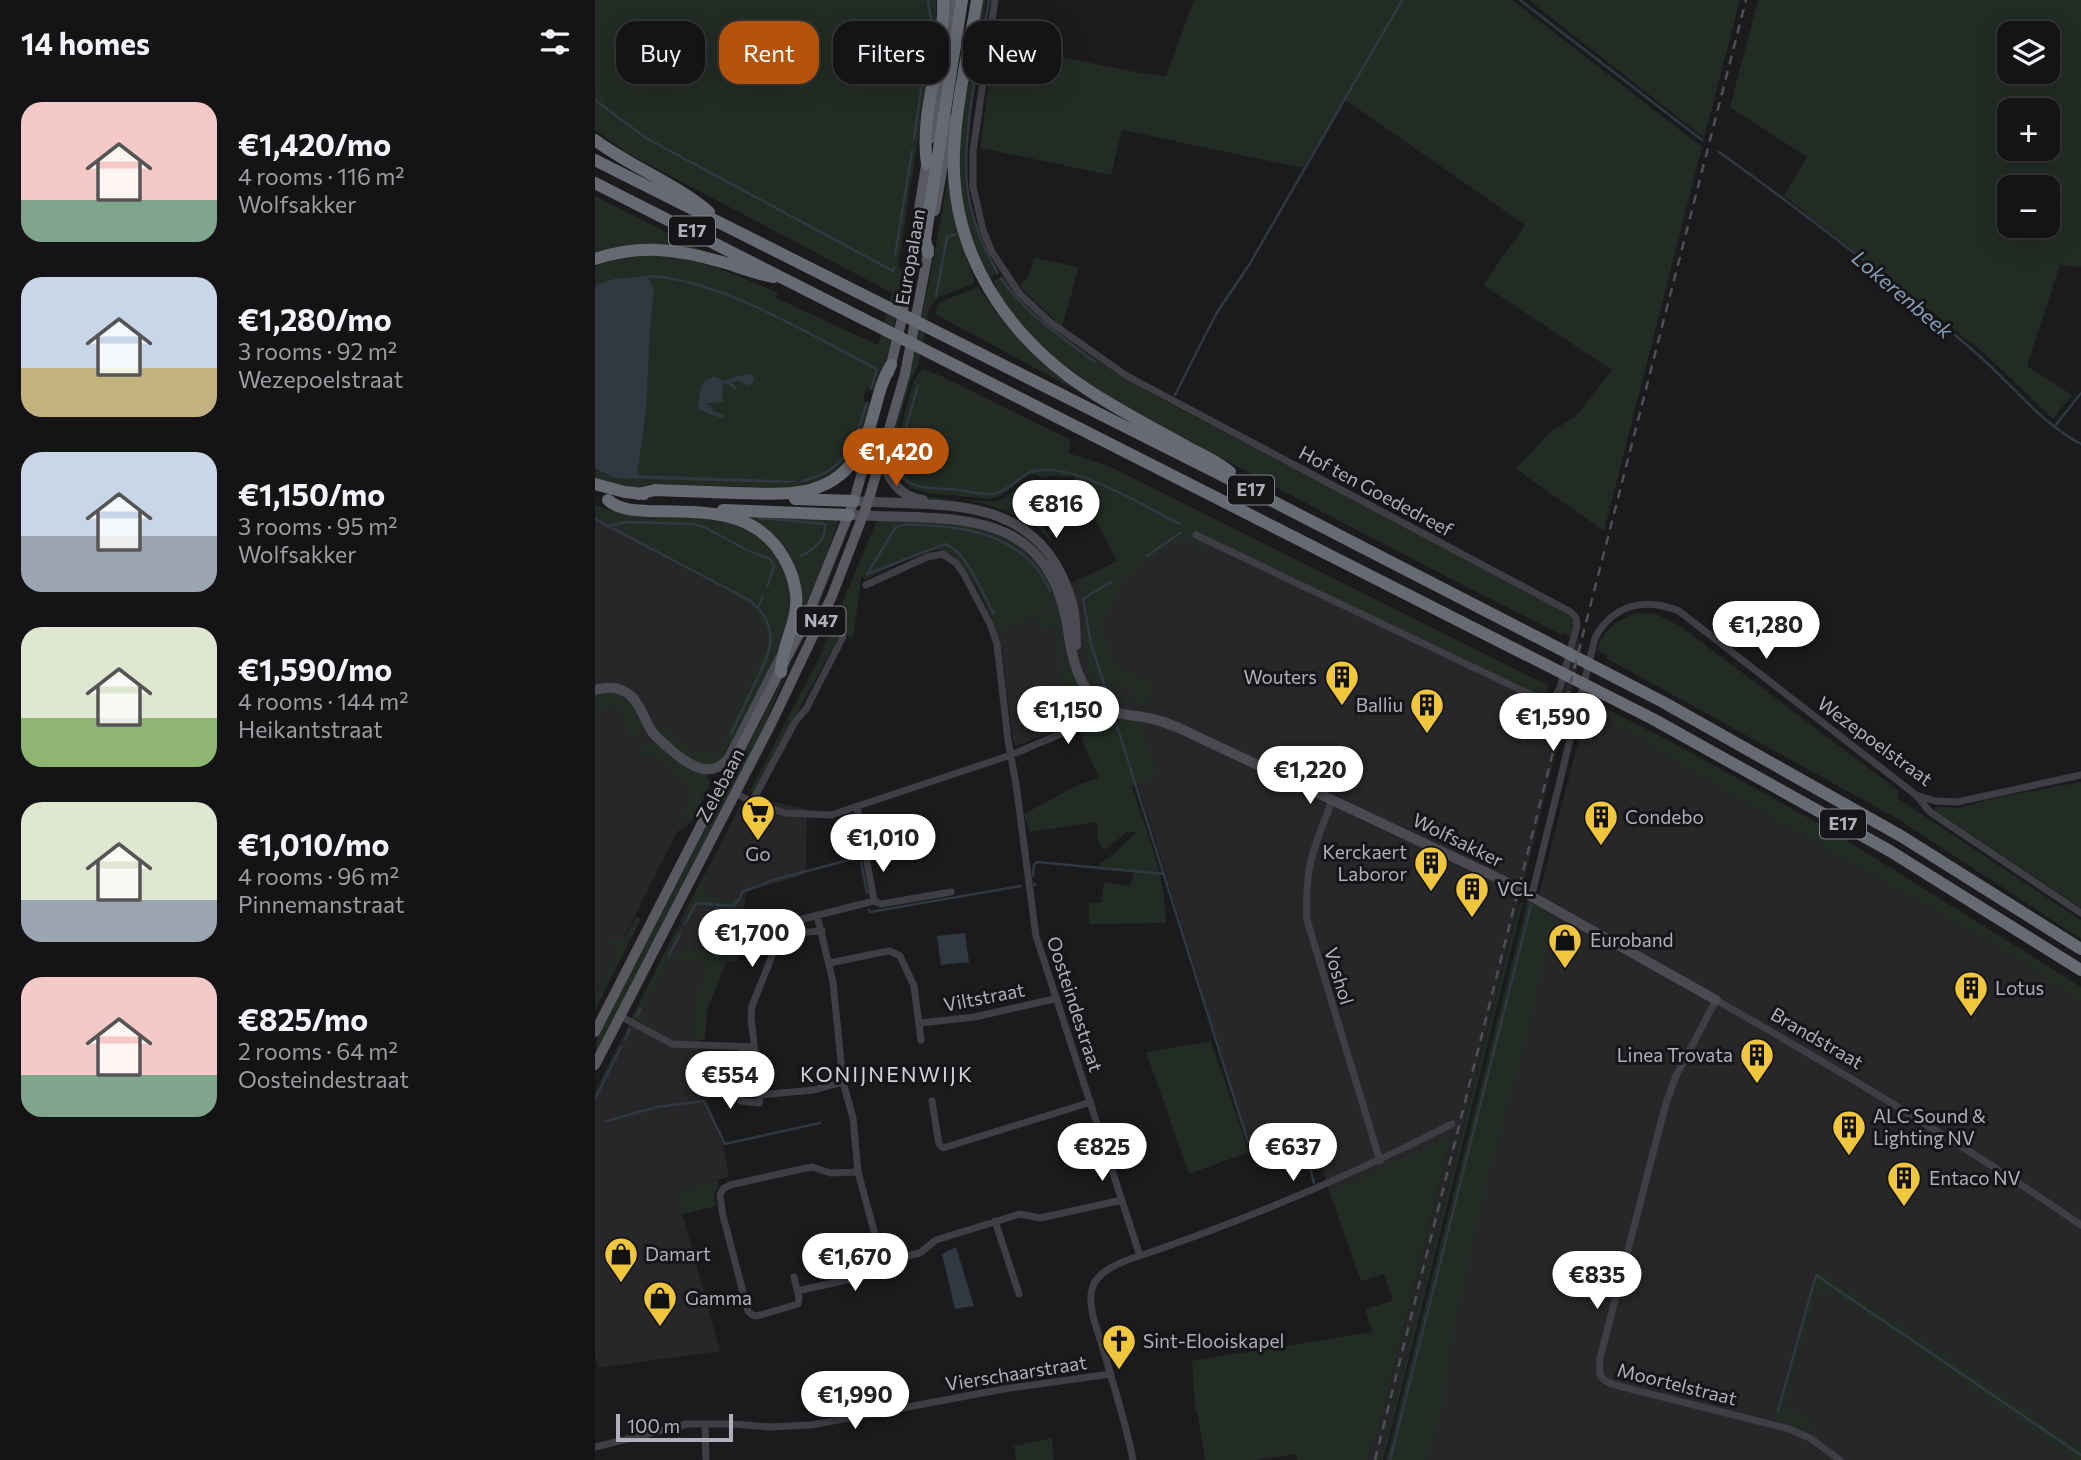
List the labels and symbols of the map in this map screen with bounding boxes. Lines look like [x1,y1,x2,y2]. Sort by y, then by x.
street label: Europalaan [890,207,929,307]
road number: E17 [669,216,715,246]
water label: Lokerenbeek [1848,245,1959,344]
pin: €1,420 [839,428,953,488]
street label: Hof ten Goededreef [1295,440,1457,541]
road number: E17 [1228,476,1274,504]
pin: €816 [1015,480,1097,540]
pin: €1,280 [1709,602,1823,661]
road number: N47 [797,606,845,636]
building icon: Wouters [1323,658,1361,707]
place label: Wouters [1243,665,1317,688]
pin: €1,150 [1011,686,1125,746]
building icon: Balliu [1408,686,1446,735]
street label: Wezepoelstraat [1813,691,1937,790]
place label: Balliu [1356,693,1403,716]
pin: €1,590 [1496,694,1610,753]
street label: Zelebaan [691,744,748,825]
pin: €1,220 [1253,746,1367,806]
supermarket icon: Go [739,793,777,842]
building icon: Condebo [1582,798,1620,847]
place label: Condebo [1625,805,1704,828]
street label: Wolfsakker [1409,808,1508,872]
road number: E17 [1820,810,1866,838]
pin: €1,010 [826,814,940,874]
place label: Kerckaert Laboror [1323,840,1407,885]
place label: Go [745,842,771,865]
building icon: Kerckaert Laboror [1412,844,1450,893]
building icon: VCL [1453,870,1491,919]
place label: VCL [1497,877,1534,900]
pin: €1,700 [695,909,809,969]
shop icon: Euroband [1546,921,1584,970]
place label: Euroband [1590,928,1674,951]
street label: Oosteindestraat [1043,933,1108,1075]
street label: Voshol [1320,944,1359,1007]
building icon: Lotus [1952,969,1990,1018]
place label: Lotus [1995,976,2044,999]
street label: Viltstraat [941,977,1027,1016]
street label: Brandstraat [1767,1002,1868,1073]
building icon: Linea Trovata [1738,1036,1776,1085]
place label: Linea Trovata [1617,1043,1733,1066]
pin: €554 [689,1052,771,1111]
district label: KONIJNENWIJK [800,1061,974,1086]
place label: ALC Sound & Lighting NV [1873,1104,1986,1149]
building icon: ALC Sound & Lighting NV [1830,1108,1868,1157]
pin: €825 [1061,1124,1143,1183]
pin: €637 [1252,1124,1334,1183]
building icon: Entaco NV [1885,1159,1923,1208]
place label: Entaco NV [1929,1166,2021,1189]
pin: €1,670 [798,1234,912,1293]
shop icon: Damart [602,1235,640,1284]
place label: Damart [645,1242,711,1265]
pin: €835 [1556,1252,1638,1311]
shop icon: Gamma [641,1279,679,1328]
place label: Gamma [685,1286,752,1309]
church icon: Sint-Elooiskapel [1100,1322,1138,1371]
place label: Sint-Elooiskapel [1143,1329,1284,1352]
street label: Vierschaarstraat [944,1350,1088,1395]
street label: Moortelstraat [1615,1358,1739,1410]
pin: €1,990 [798,1372,912,1431]
scale bar [616,1411,733,1443]

